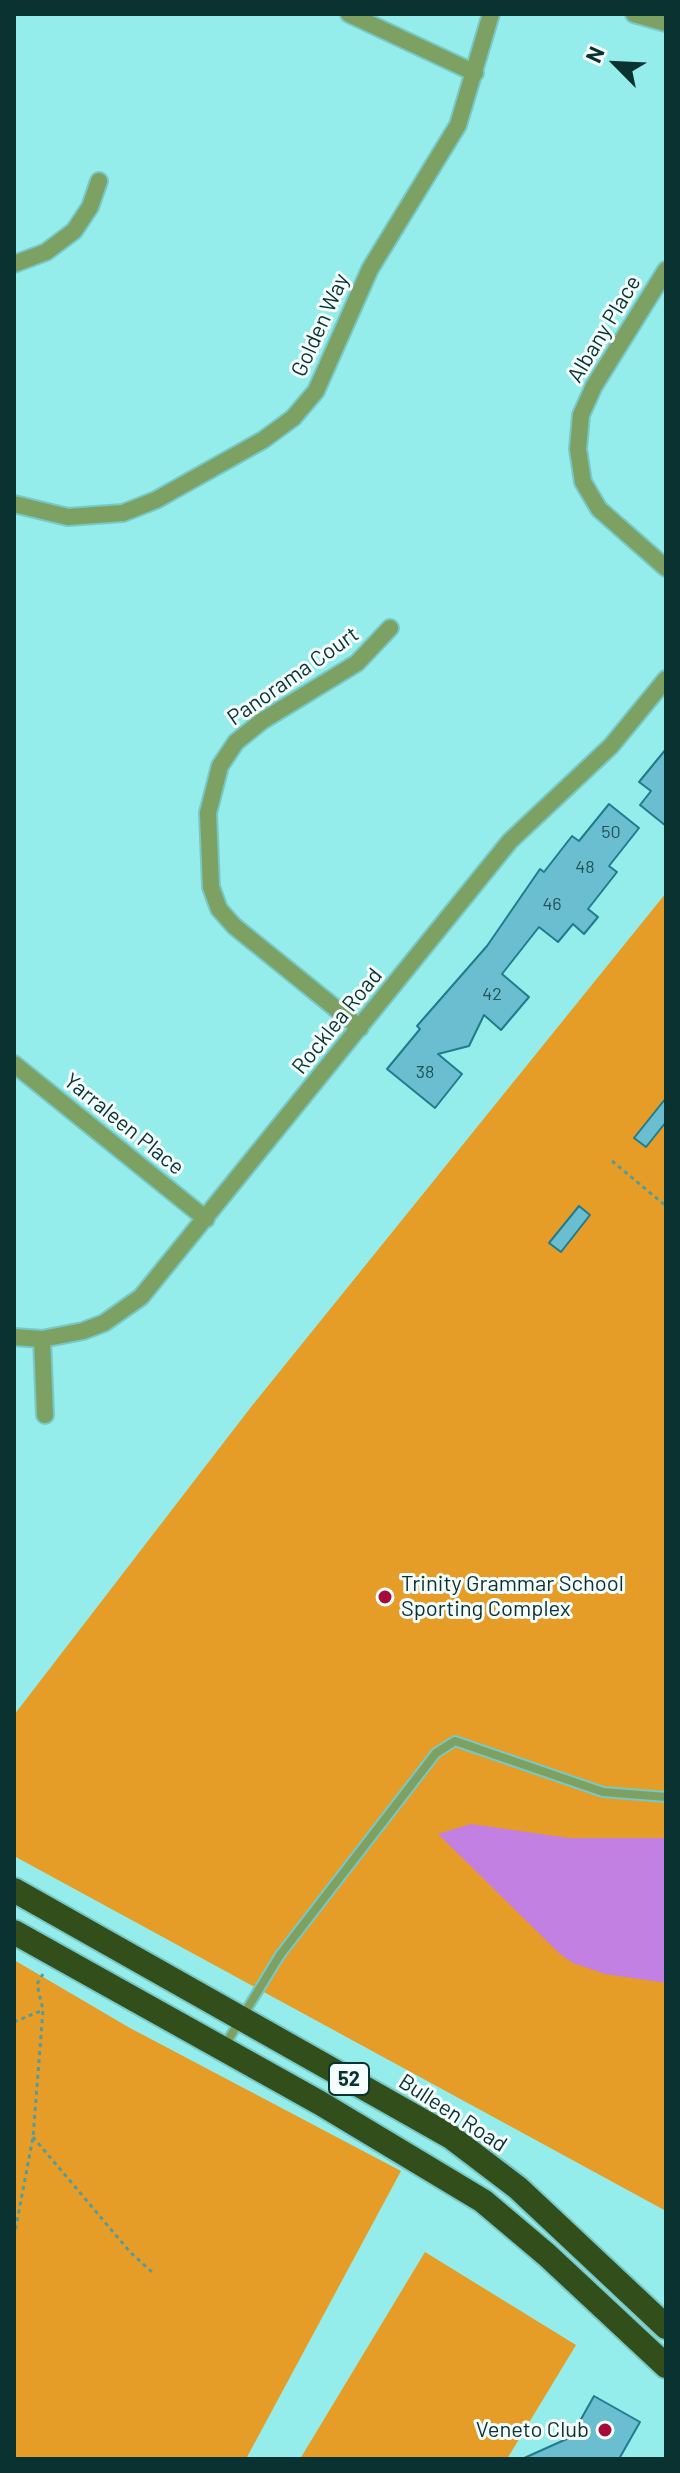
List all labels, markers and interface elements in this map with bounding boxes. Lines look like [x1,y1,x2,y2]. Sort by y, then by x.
north arrow [576,24,656,104]
text: N [579,42,609,66]
street label: Golden Way [286,269,354,381]
street label: Albany Place [562,271,646,387]
street label: Panorama Court [222,621,364,731]
house number: 50 [601,821,621,843]
house number: 48 [575,856,595,878]
house number: 46 [542,893,562,915]
street label: Rocklea Road [286,963,388,1079]
house number: 42 [482,983,502,1005]
house number: 38 [416,1061,434,1083]
street label: Yarraleen Place [59,1067,189,1181]
place label: Trinity Grammar School Sporting Complex [401,1571,624,1622]
marker: Trinity Grammar School Sporting Complex [376,1588,394,1606]
road number: 52 [329,2063,369,2095]
street label: Bulleen Road [394,2068,512,2158]
place label: Veneto Club [476,2417,589,2443]
marker: Veneto Club [596,2421,614,2439]

